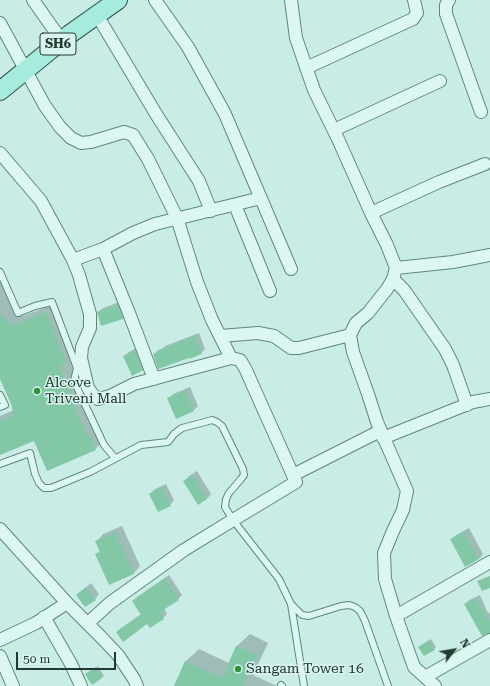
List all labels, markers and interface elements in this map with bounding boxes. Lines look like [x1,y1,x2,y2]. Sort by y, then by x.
road number: SH6 [40,33,76,55]
place label: Alcove Triveni Mall [45,375,126,408]
marker: Alcove Triveni Mall [32,386,42,396]
north arrow [434,630,474,670]
text: N [457,637,472,651]
scale bar [18,644,118,670]
text: 50 m [23,652,50,666]
place label: Sangam Tower 16 [246,661,364,677]
marker: Sangam Tower 16 [233,664,243,674]

